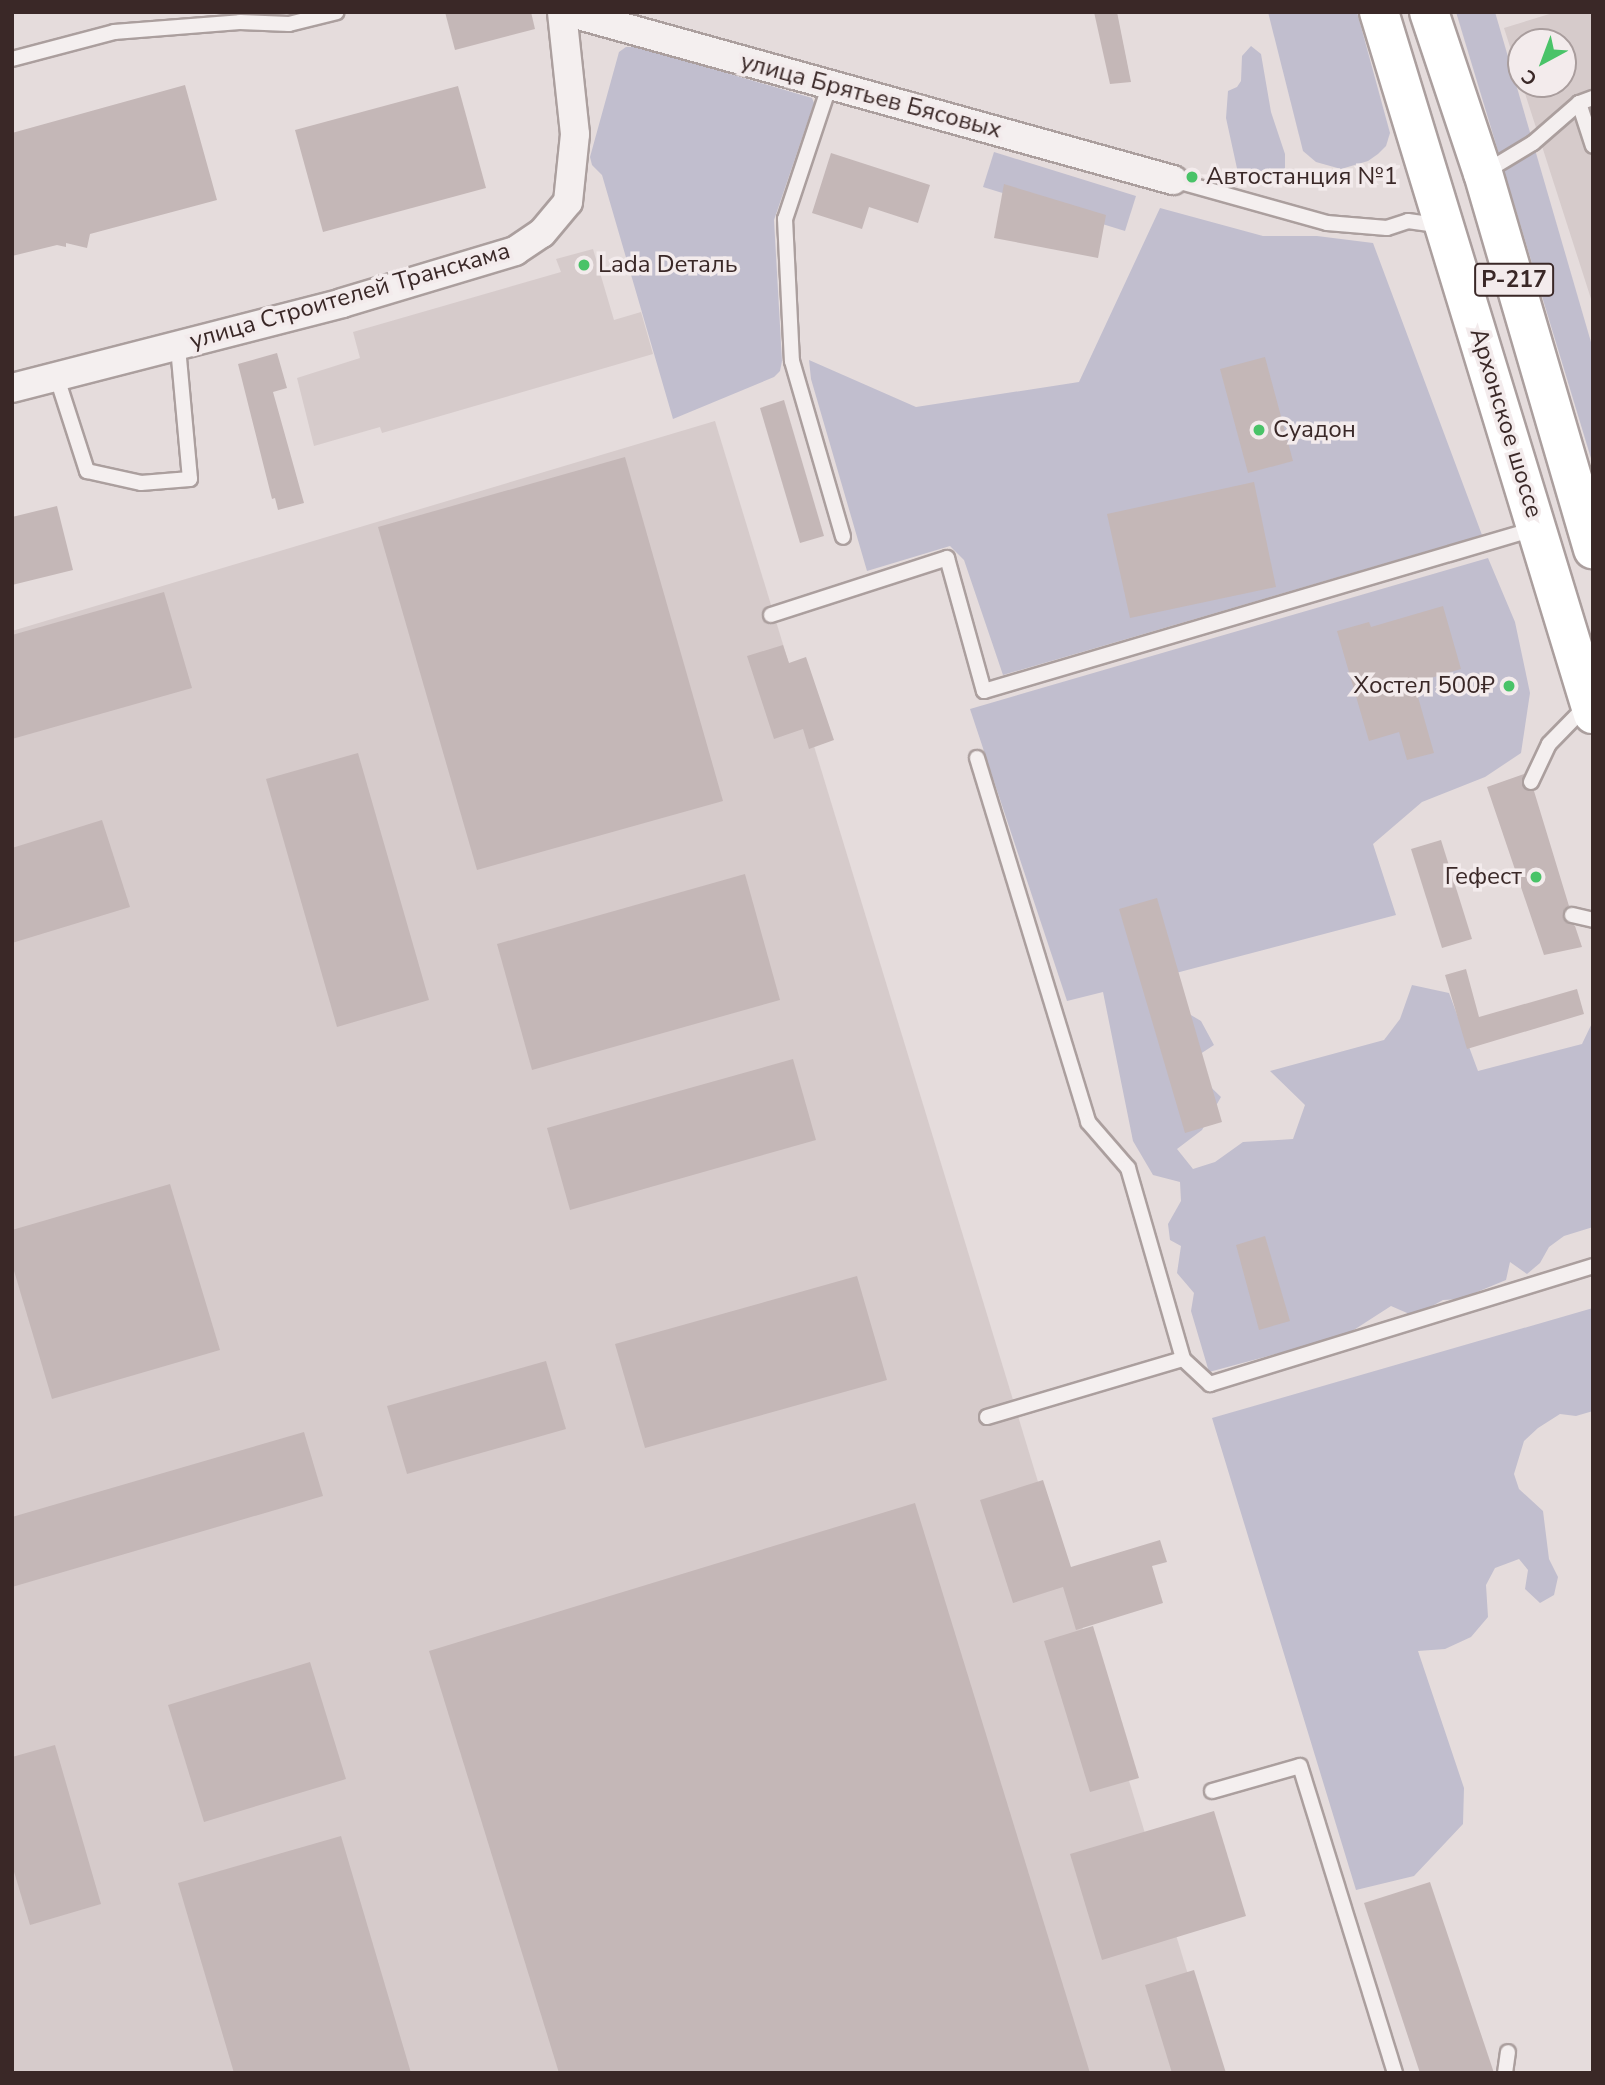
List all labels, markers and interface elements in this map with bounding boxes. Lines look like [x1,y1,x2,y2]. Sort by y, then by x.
north arrow [1507,28,1577,98]
street label: улица Брятьев Бясовых [737,47,1005,145]
text: С [1516,63,1543,91]
place label: Автостанция №1 [1206,163,1398,191]
marker: Автостанция №1 [1184,169,1200,185]
street label: улица Строителей Транскама [187,236,513,356]
place label: Lada Dеталь [598,251,738,279]
marker: Lada Dеталь [576,257,592,273]
road number: Р-217 [1474,260,1554,300]
street label: Архонское шоссе [1463,325,1549,521]
place label: Суадон [1273,416,1356,444]
marker: Суадон [1251,422,1267,438]
place label: Хостел 500₽ [1353,672,1495,700]
marker: Хостел 500₽ [1501,678,1517,694]
place label: Гефест [1445,863,1522,891]
marker: Гефест [1528,869,1544,885]

